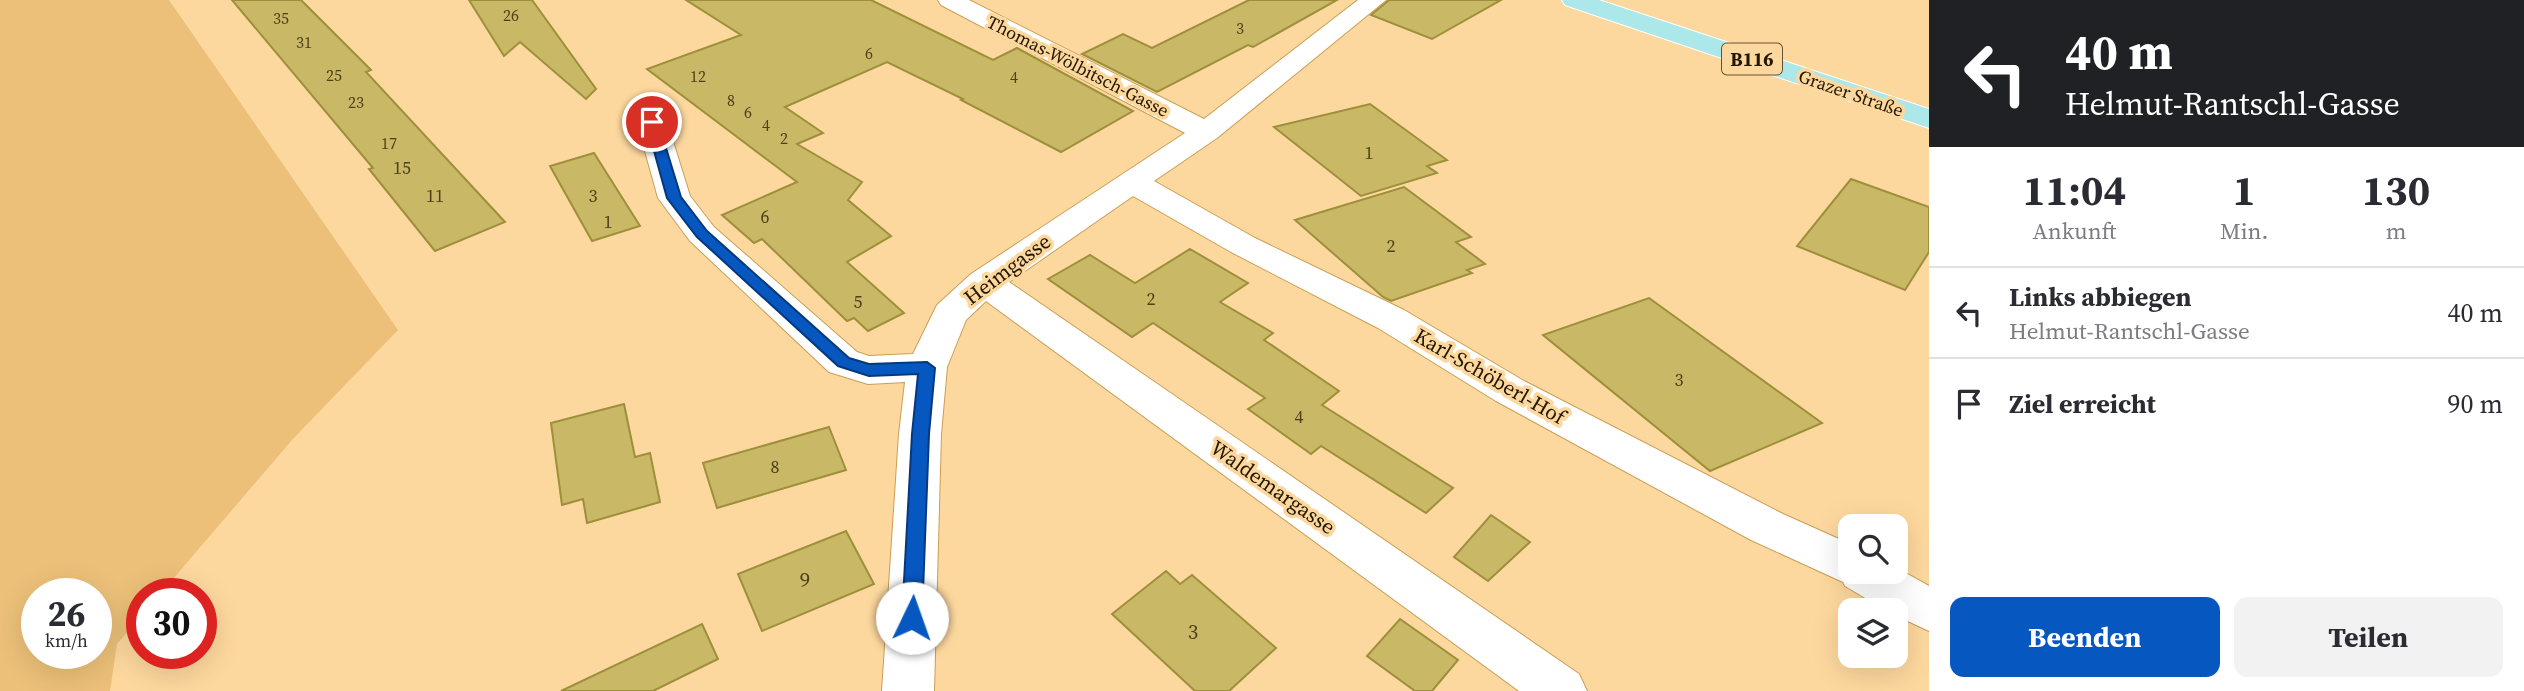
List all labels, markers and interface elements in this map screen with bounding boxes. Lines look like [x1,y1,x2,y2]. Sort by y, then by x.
house number: 26 [503,4,519,26]
house number: 35 [273,7,289,29]
street label: Thomas-Wölbitsch-Gasse [983,9,1173,123]
house number: 3 [1236,17,1244,39]
text: 40 m [2065,18,2173,85]
icon: left [1950,28,2041,119]
house number: 31 [296,31,312,53]
house number: 6 [865,42,873,64]
road number: B116 [1722,44,1782,74]
street label: Grazer Straße [1795,63,1907,123]
house number: 25 [326,64,342,86]
house number: 12 [690,65,706,87]
house number: 4 [1010,66,1018,88]
text: Helmut-Rantschl-Gasse [2065,82,2400,126]
house number: 8 [727,89,735,111]
house number: 23 [348,91,364,113]
pin [622,92,682,152]
house number: 6 [744,101,752,123]
icon: arrive [633,103,671,141]
house number: 4 [762,114,770,136]
house number: 2 [780,127,788,149]
house number: 17 [381,132,397,154]
house number: 1 [1365,140,1374,165]
house number: 15 [393,155,411,180]
text: 11:04 [2023,161,2126,219]
text: 1 [2233,161,2256,219]
text: 130 [2362,161,2430,219]
house number: 11 [426,183,444,208]
house number: 3 [589,183,598,208]
house number: 6 [761,204,770,229]
house number: 1 [604,209,613,234]
text: Ankunft [2032,215,2116,247]
text: Min. [2220,215,2268,247]
text: m [2386,215,2407,247]
street label: Heimgasse [957,227,1057,311]
house number: 2 [1387,233,1396,258]
text: Links abbiegen [2009,279,2192,315]
house number: 2 [1147,286,1156,311]
house number: 5 [854,289,863,314]
icon: left [1950,294,1988,332]
text: 40 m [2448,295,2503,331]
text: Helmut-Rantschl-Gasse [2009,315,2250,347]
street label: Karl-Schöberl-Hof [1409,321,1572,432]
house number: 3 [1675,367,1684,392]
icon: arrive [1950,385,1988,423]
text: Ziel erreicht [2009,386,2156,422]
text: 90 m [2448,386,2503,422]
house number: 4 [1295,404,1304,429]
street label: Waldemargasse [1205,433,1341,541]
house number: 8 [771,454,780,479]
map controls [1838,514,1908,668]
button: search [1838,514,1908,584]
house number: 9 [800,565,810,594]
speed limit sign: 30 [126,578,217,669]
position arrow [875,581,949,655]
text: 26 [48,590,85,638]
button: Beenden [1950,597,2220,677]
button: Teilen [2234,597,2503,677]
button: layers [1838,598,1908,668]
house number: 3 [1188,617,1198,646]
text: km/h [45,628,88,653]

